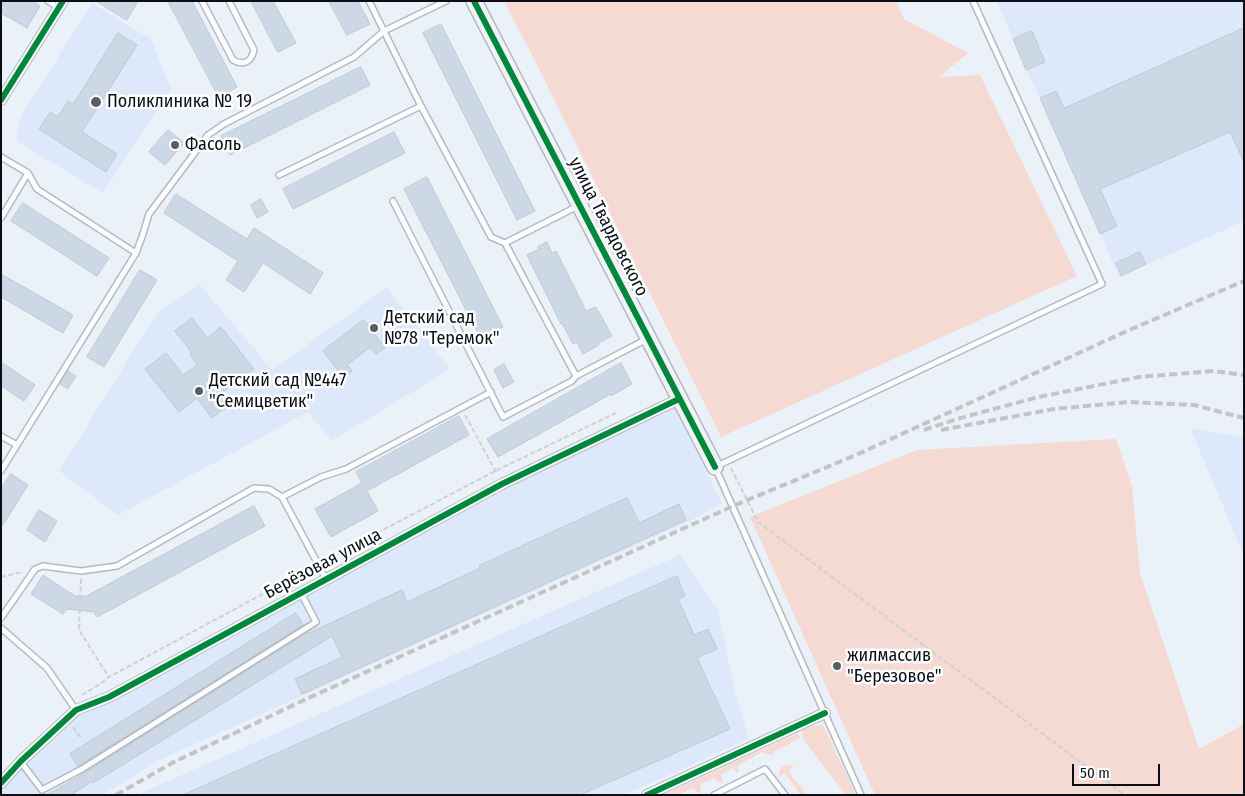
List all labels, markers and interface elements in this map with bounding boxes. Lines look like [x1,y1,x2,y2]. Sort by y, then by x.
place label: Поликлиника № 19 [107,91,252,113]
marker: Поликлиника № 19 [89,95,103,109]
place label: Фасоль [185,134,241,156]
marker: Фасоль [169,139,181,151]
street label: улица Твардовского [564,154,652,300]
place label: Детский сад №78 "Теремок" [384,307,499,350]
marker: Детский сад №78 "Теремок" [368,322,380,334]
place label: Детский сад №447 "Семицветик" [209,370,346,412]
marker: Детский сад №447 "Семицветик" [193,385,205,397]
street label: Берёзовая улица [261,524,385,604]
place label: жилмассив "Березовое" [847,645,942,688]
marker: жилмассив "Березовое" [831,660,843,672]
scale bar [1075,754,1162,786]
text: 50 m [1080,764,1110,782]

